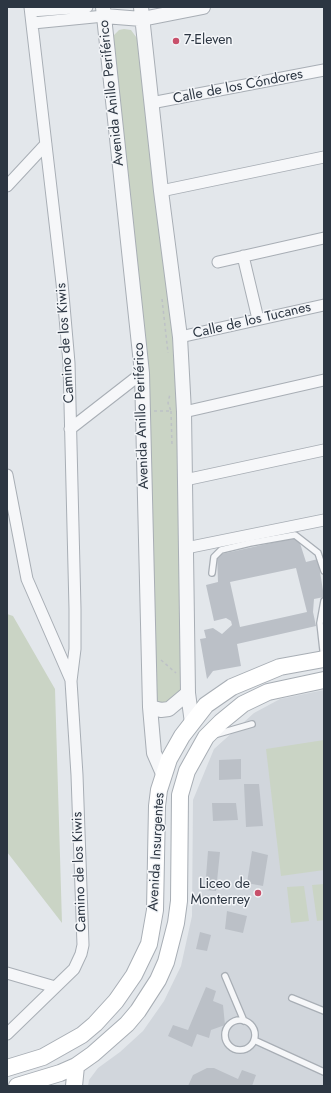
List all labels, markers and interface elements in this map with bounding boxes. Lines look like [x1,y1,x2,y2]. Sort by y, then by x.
street label: Avenida Anillo Periférico [96,19,128,167]
place label: 7-Eleven [184,33,233,49]
marker: 7-Eleven [171,36,181,46]
street label: Calle de los Cóndores [172,66,304,108]
street label: Camino de los Kiwis [53,282,79,404]
street label: Calle de los Tucanes [191,299,313,343]
street label: Avenida Anillo Periférico [131,342,153,490]
street label: Avenida Insurgentes [146,792,168,912]
street label: Camino de los Kiwis [70,811,90,933]
place label: Liceo de Monterrey [191,877,250,910]
marker: Liceo de Monterrey [253,888,263,898]

